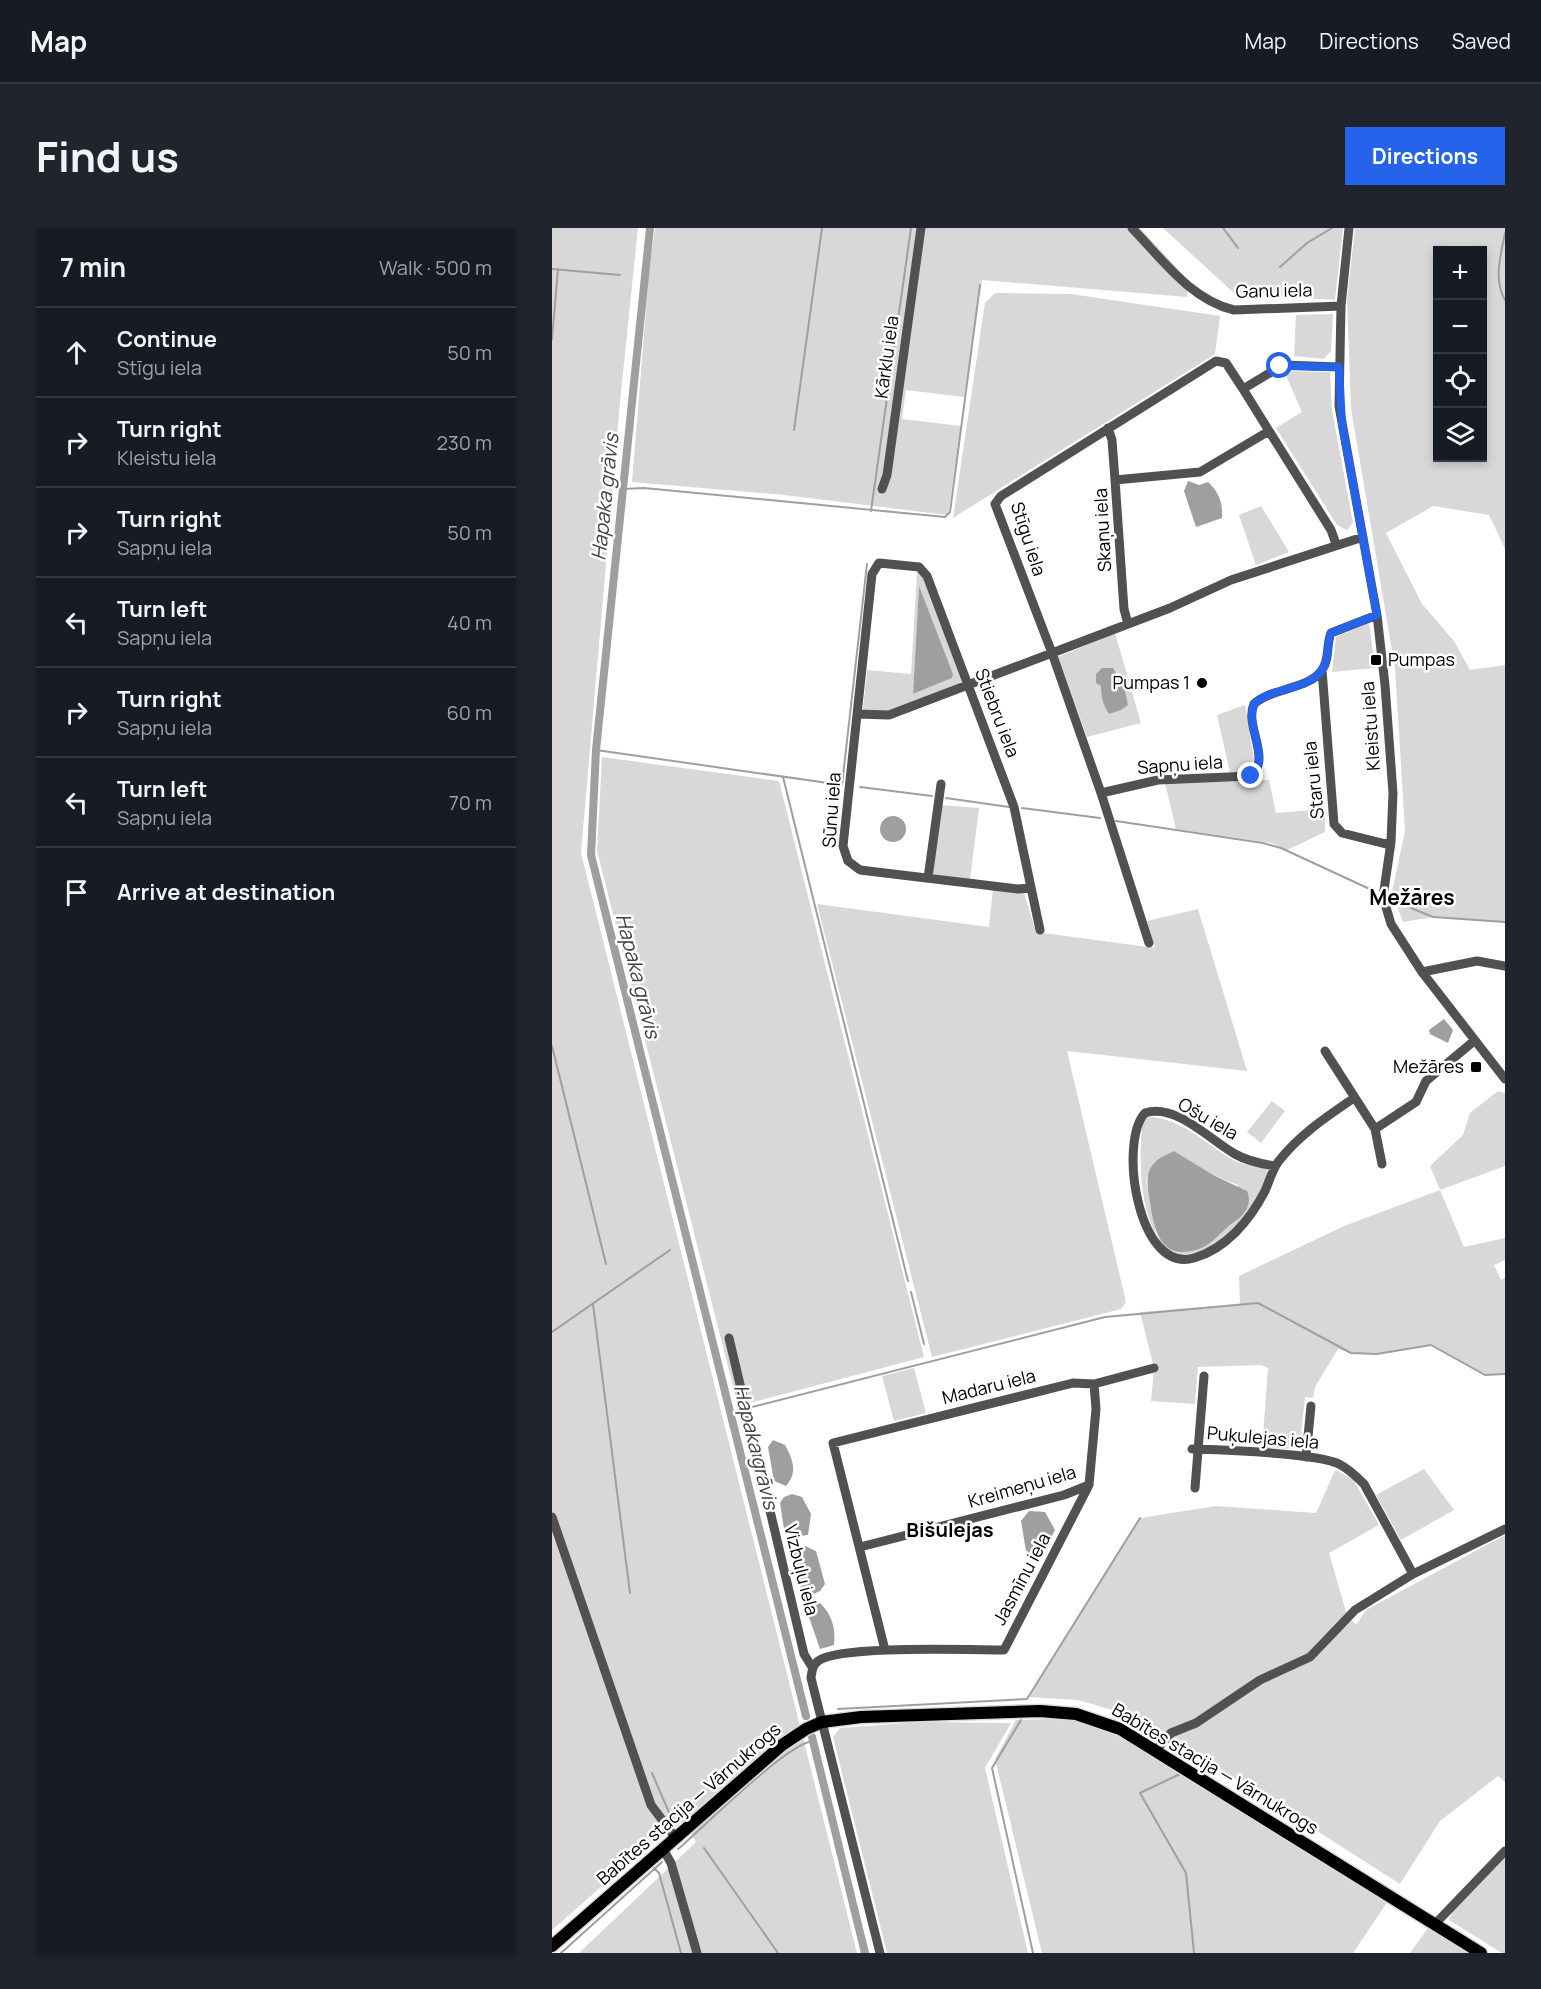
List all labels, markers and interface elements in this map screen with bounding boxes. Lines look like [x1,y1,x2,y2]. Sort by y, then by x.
text: Map [30,22,87,60]
text: Map [1245,27,1286,55]
text: Directions [1319,27,1419,55]
text: Saved [1452,27,1511,55]
text: Find us [36,127,179,185]
button: Directions [1345,127,1505,185]
map controls [1433,246,1487,462]
button: + [1433,246,1487,300]
text: 7 min [60,249,126,285]
text: Walk · 500 m [379,254,492,281]
street label: Ganu iela [1235,277,1312,303]
button: − [1433,300,1487,354]
street label: Kārklu iela [868,314,904,400]
text: Continue [117,324,217,354]
icon: ahead [60,336,93,369]
text: 50 m [447,339,492,366]
route start [1266,352,1292,378]
text: Stīgu iela [117,354,202,381]
button: locate [1433,354,1487,408]
button: layers [1433,408,1487,462]
text: Turn right [117,414,222,444]
icon: right [60,426,93,459]
text: 230 m [436,429,492,456]
water label: Hapaka grāvis [584,431,625,562]
text: Kleistu iela [117,444,216,471]
street label: Skaņu iela [1088,488,1116,573]
street label: Stīgu iela [1006,499,1052,579]
text: Turn right [117,504,222,534]
icon: right [60,516,93,549]
text: 50 m [447,519,492,546]
text: Sapņu iela [117,534,212,561]
text: Turn left [117,594,207,624]
icon: left [60,606,93,639]
text: 40 m [447,609,492,636]
text: Sapņu iela [117,624,212,651]
place label: Pumpas [1388,647,1455,671]
marker: Pumpas [1369,653,1383,667]
street label: Stiebru iela [970,665,1026,761]
place label: Pumpas 1 [1112,670,1190,694]
marker: Pumpas 1 [1195,676,1209,690]
street label: Kleistu iela [1355,681,1385,772]
text: Turn right [117,684,222,714]
icon: right [60,696,93,729]
text: 60 m [446,699,492,726]
text: Sapņu iela [117,714,212,741]
street label: Staru iela [1297,740,1329,820]
street label: Sapņu iela [1136,749,1223,779]
route end [1237,762,1263,788]
street label: Sūnu iela [816,771,846,849]
text: Turn left [117,774,207,804]
icon: left [60,786,93,819]
text: 70 m [449,789,492,816]
text: Sapņu iela [117,804,212,831]
icon: arrive [60,876,93,909]
text: Arrive at destination [117,877,335,907]
district label: Mežāres [1369,883,1455,911]
water label: Hapaka grāvis [610,911,667,1042]
place label: Mežāres [1393,1054,1464,1078]
marker: Mežāres [1469,1060,1483,1074]
street label: Ošu iela [1174,1091,1243,1145]
street label: Madaru iela [940,1363,1038,1409]
water label: Hapaka grāvis [728,1382,785,1513]
street label: Puķulejas iela [1206,1420,1320,1454]
street label: Kreimeņu iela [965,1459,1079,1513]
district label: Bišulejas [906,1516,994,1543]
street label: Vizbuļu iela [779,1522,825,1618]
street label: Jasmīnu iela [987,1528,1055,1629]
street label: Babītes stacija — Vārnukrogs [1108,1697,1323,1839]
street label: Babītes stacija — Vārnukrogs [591,1717,785,1890]

